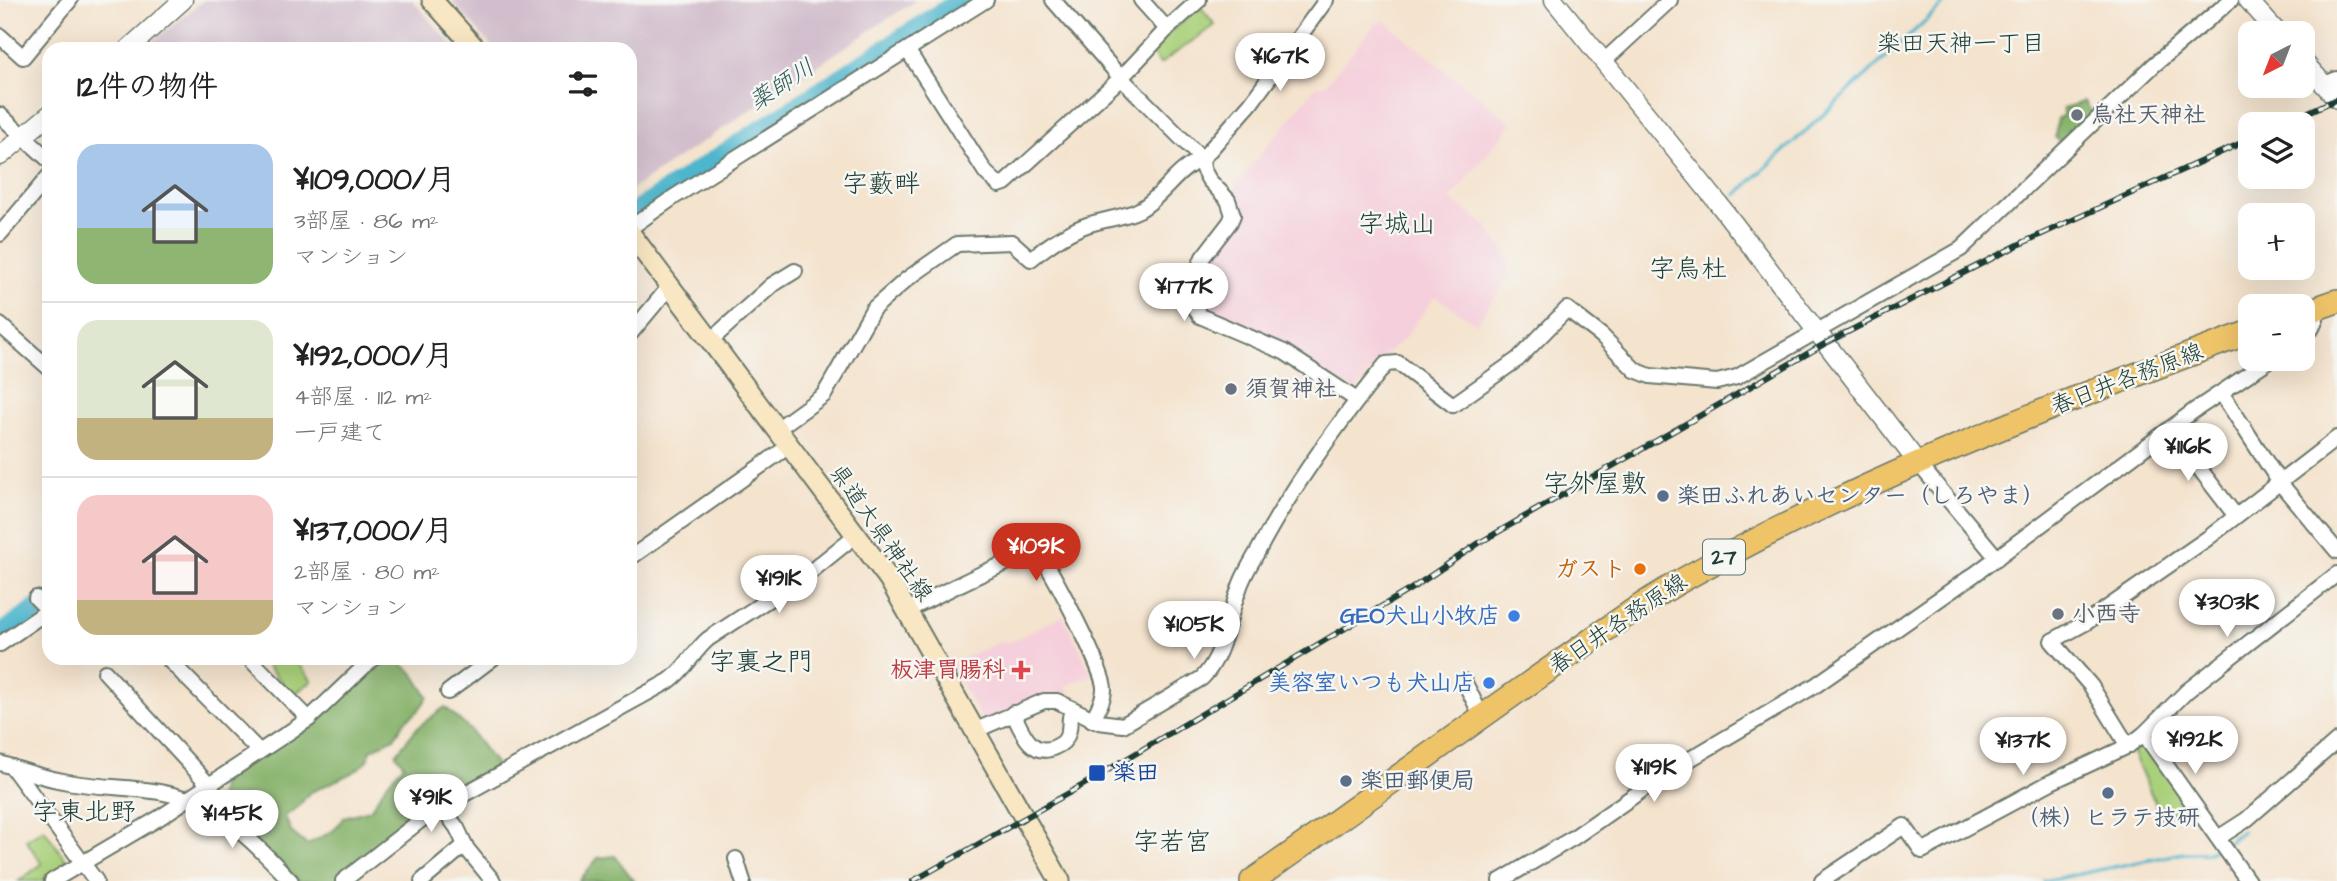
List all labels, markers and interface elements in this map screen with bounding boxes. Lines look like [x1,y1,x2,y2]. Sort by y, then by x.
north arrow [2238,21,2315,98]
map controls [2238,21,2315,371]
district label: 楽田天神一丁目 [1877,27,2045,61]
pin: ¥167K [1231,34,1329,93]
text: ¥167K [1251,40,1309,72]
water label: 薬師川 [743,51,821,119]
icon: filters [564,65,602,103]
text: 12件の物件 [77,66,218,108]
place label: 烏社天神社 [2091,99,2206,131]
marker: 烏社天神社 [2069,107,2085,123]
button: layers [2238,112,2315,189]
text: ¥109,000/月 [294,159,456,201]
district label: 字藪畔 [842,166,920,202]
icon: home [133,172,217,256]
button: + [2238,203,2315,280]
text: 3部屋 · 86 m² [294,205,438,237]
district label: 字城山 [1358,206,1436,242]
text: マンション [294,241,408,273]
district label: 字烏杜 [1649,251,1727,287]
pin: ¥177K [1135,264,1233,323]
text: ¥177K [1155,270,1213,302]
button: − [2238,294,2315,371]
text: ¥192,000/月 [294,335,454,377]
street label: 春日井各務原線 [2046,335,2208,423]
icon: home [133,348,217,432]
place label: 須賀神社 [1245,373,1337,405]
text: 4部屋 · 112 m² [294,381,432,413]
marker: 須賀神社 [1223,381,1239,397]
text: 一戸建て [294,417,386,449]
pin: ¥116K [2139,424,2237,483]
text: ¥116K [2165,430,2211,462]
street label: 県道大県神社線 [822,458,940,608]
district label: 字外屋敷 [1543,466,1647,502]
place label: 楽田ふれあいセンター（しろやま） [1677,480,2045,512]
marker: 楽田ふれあいセンター（しろやま） [1655,488,1671,504]
text: ¥137,000/月 [294,510,453,552]
icon: home [133,523,217,607]
pin: ¥109K [987,524,1085,583]
text: ¥109K [1008,530,1064,562]
road number: 27 [1703,540,1745,574]
place label: ガスト [1555,553,1626,585]
text: 2部屋 · 80 m² [294,556,440,588]
pin: ¥191K [730,556,828,615]
marker: ガスト [1632,561,1648,577]
text: ¥191K [756,562,802,594]
street label: 春日井各務原線 [1542,566,1694,682]
pin: ¥303K [2178,580,2276,639]
text: ¥303K [2195,586,2259,618]
text: マンション [294,592,408,624]
place label: 小西寺 [2072,598,2141,630]
place label: GEO犬山小牧店 [1340,600,1500,632]
pin: ¥105K [1145,602,1243,661]
marker: 小西寺 [2050,606,2066,622]
text: ¥105K [1164,608,1224,640]
marker: GEO犬山小牧店 [1506,608,1522,624]
district label: 字裏之門 [709,644,813,680]
place label: 板津胃腸科 [890,654,1005,686]
marker: 板津胃腸科 [1011,660,1031,680]
place label: 美容室いつも犬山店 [1268,667,1475,699]
marker: 美容室いつも犬山店 [1481,675,1497,691]
pin: ¥192K [2146,716,2244,776]
pin: ¥137K [1974,718,2072,777]
text: ¥192K [2167,723,2223,755]
text: ¥137K [1995,724,2051,756]
pin: ¥119K [1605,744,1703,804]
text: ¥119K [1631,751,1677,783]
place label: 楽田 [1113,757,1159,789]
marker: 楽田 [1087,763,1107,783]
place label: 楽田郵便局 [1360,765,1475,797]
marker: 楽田郵便局 [1338,773,1354,789]
pin: ¥91K [390,774,472,834]
text: ¥91K [410,781,452,813]
marker: （株）ヒラテ技研 [2100,785,2116,801]
pin: ¥145K [183,790,281,850]
district label: 字東北野 [32,794,136,830]
text: ¥145K [201,797,263,829]
place label: （株）ヒラテ技研 [2016,802,2200,834]
district label: 字若宮 [1133,824,1211,860]

